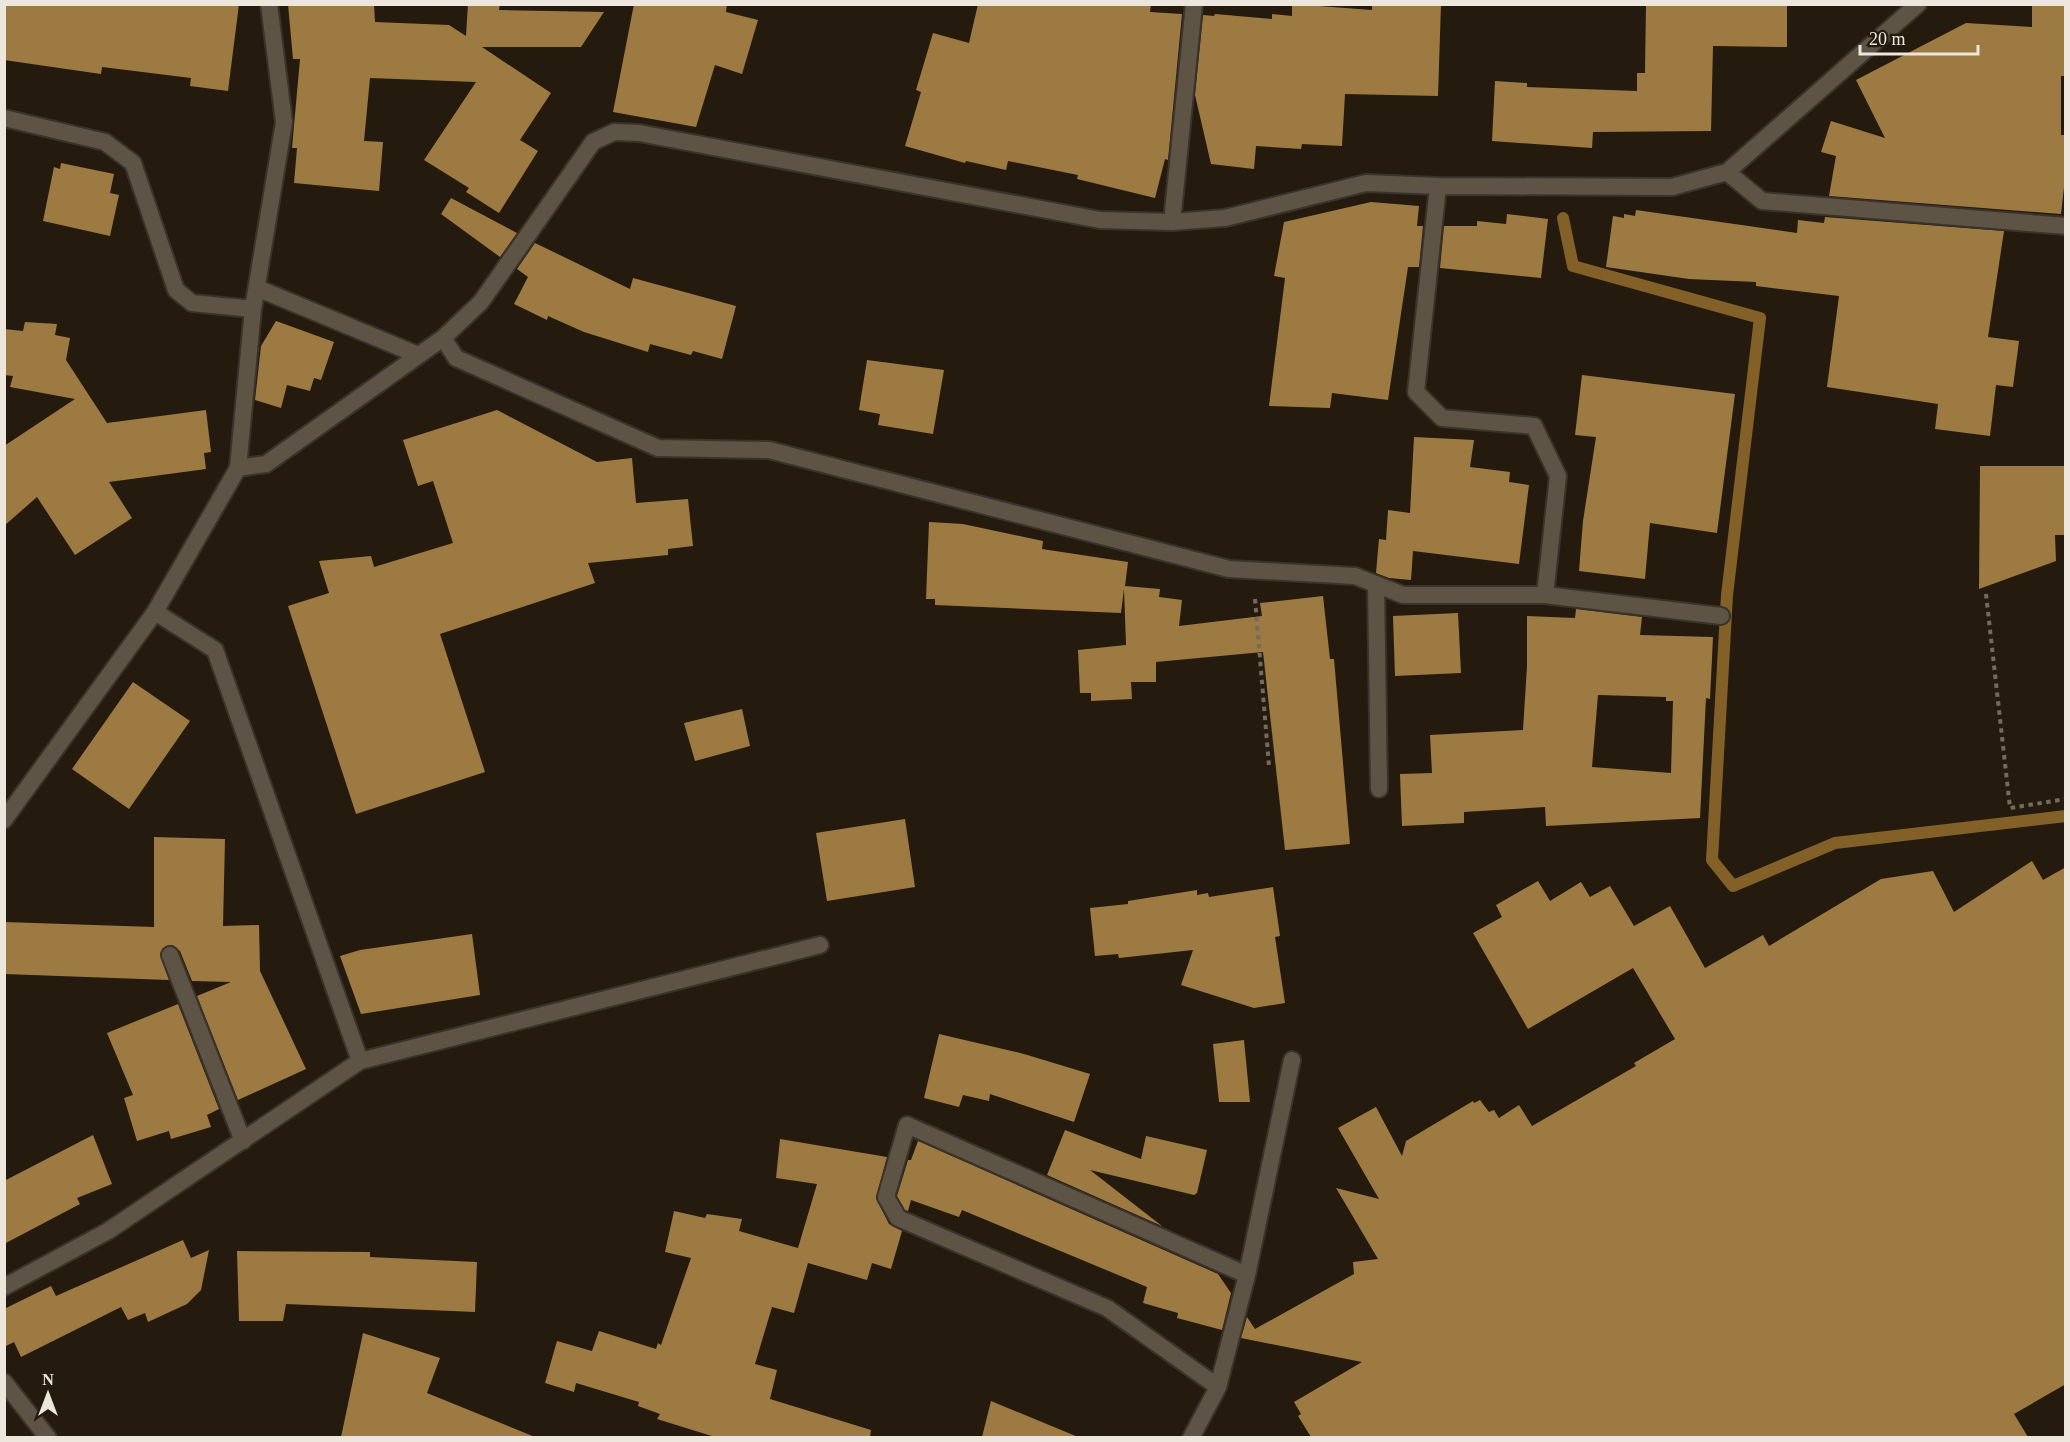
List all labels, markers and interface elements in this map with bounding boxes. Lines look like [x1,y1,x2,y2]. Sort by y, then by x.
scale bar [1860,18,1978,56]
text: 20 m [1869,29,1906,49]
north arrow [18,1364,78,1424]
text: N [42,1371,54,1388]

